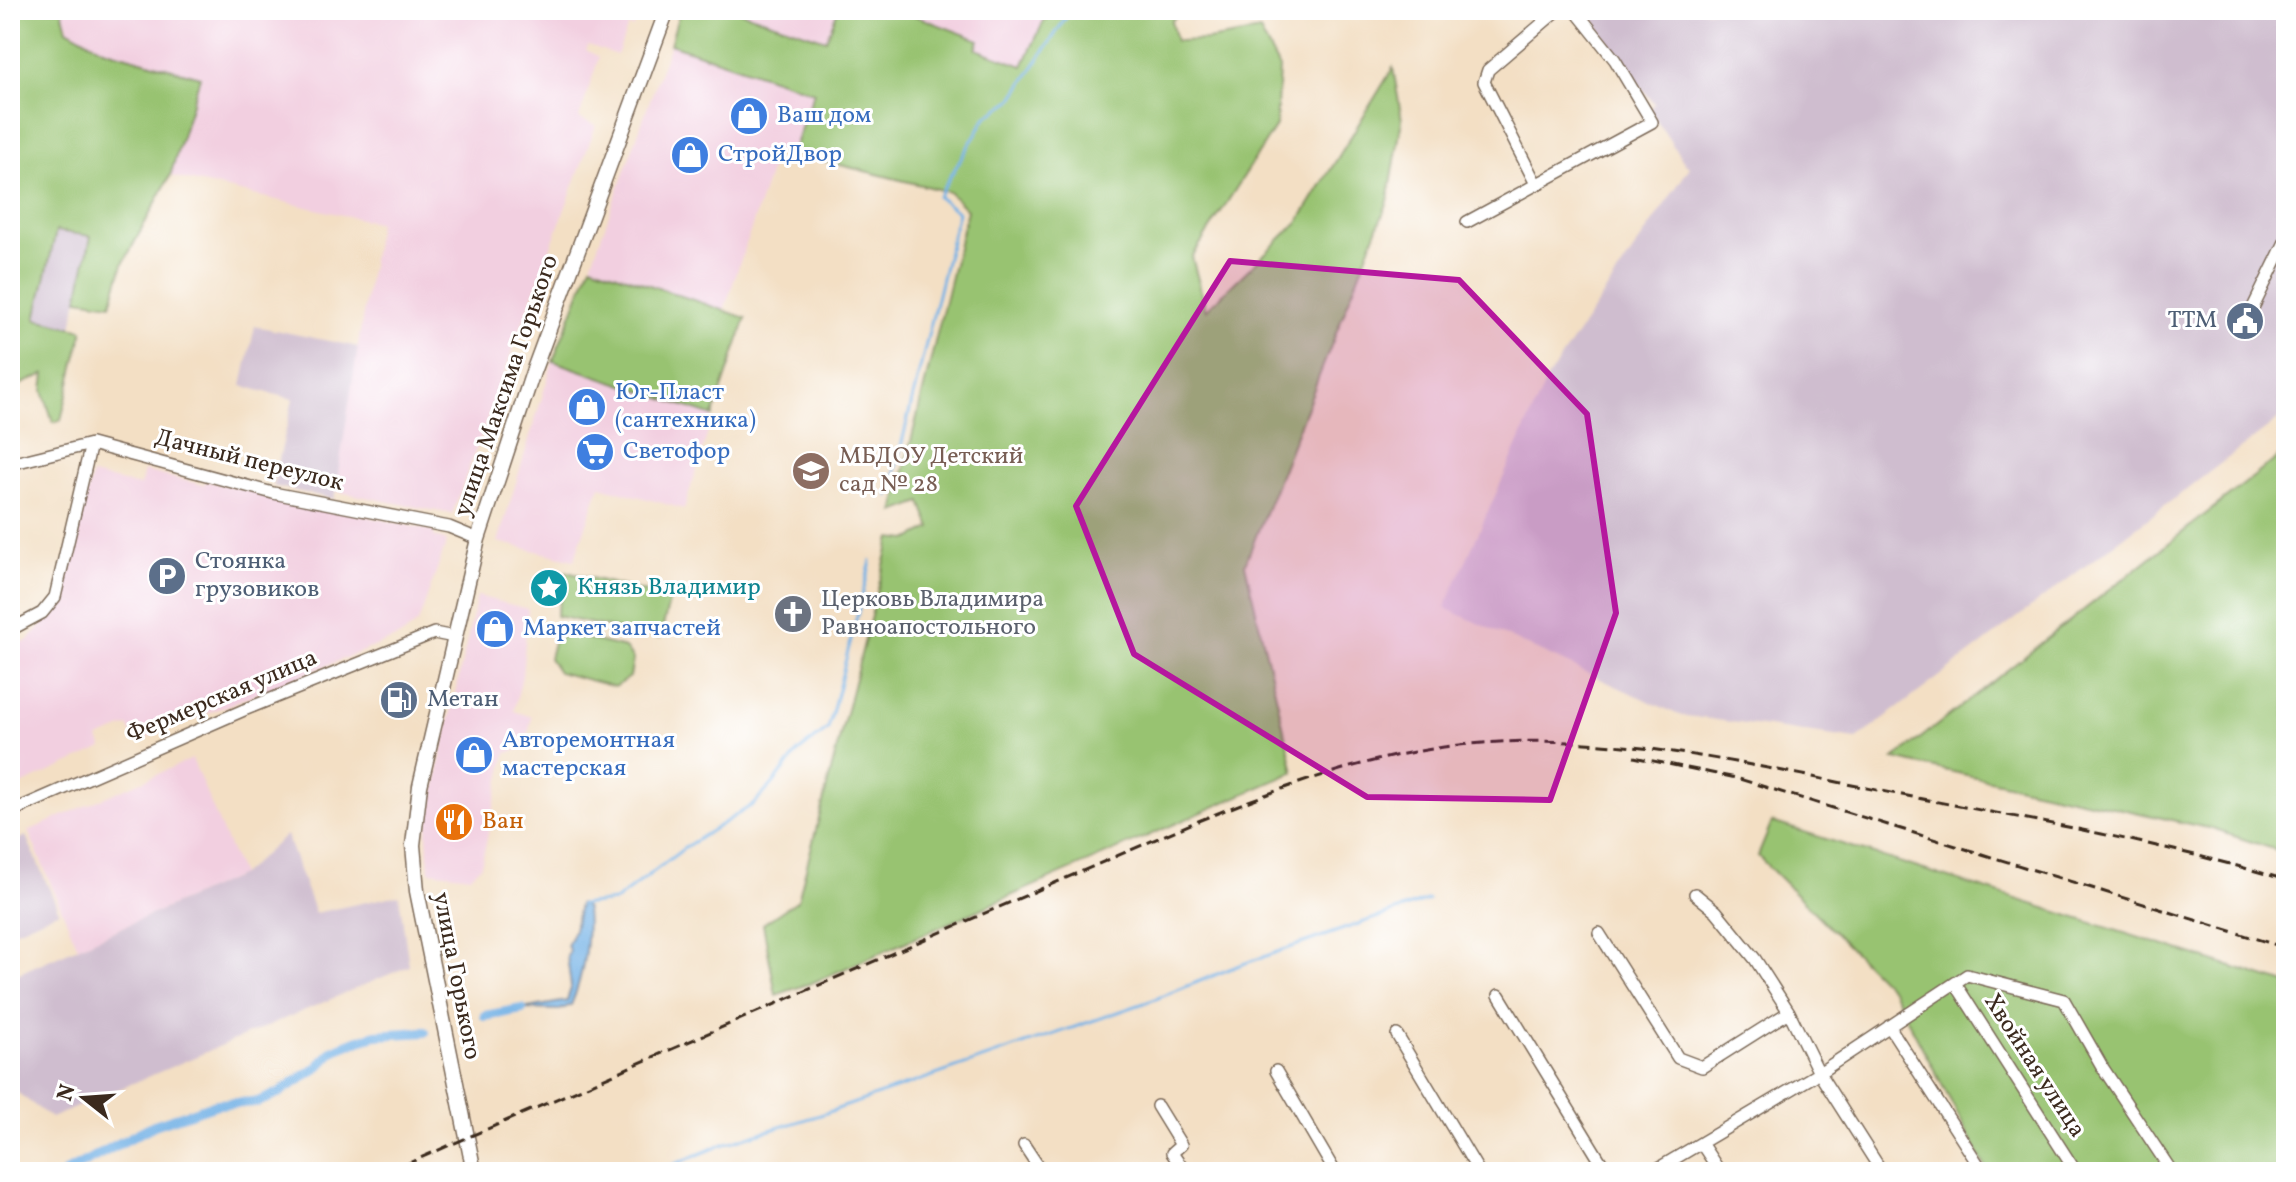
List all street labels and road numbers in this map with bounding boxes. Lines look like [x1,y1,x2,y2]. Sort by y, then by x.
street label: улица Максима Горького [446,250,568,522]
street label: Дачный переулок [151,421,347,501]
street label: Фермерская улица [121,641,323,753]
street label: улица Горького [423,889,489,1063]
street label: Хвойная улица [1975,987,2093,1145]

